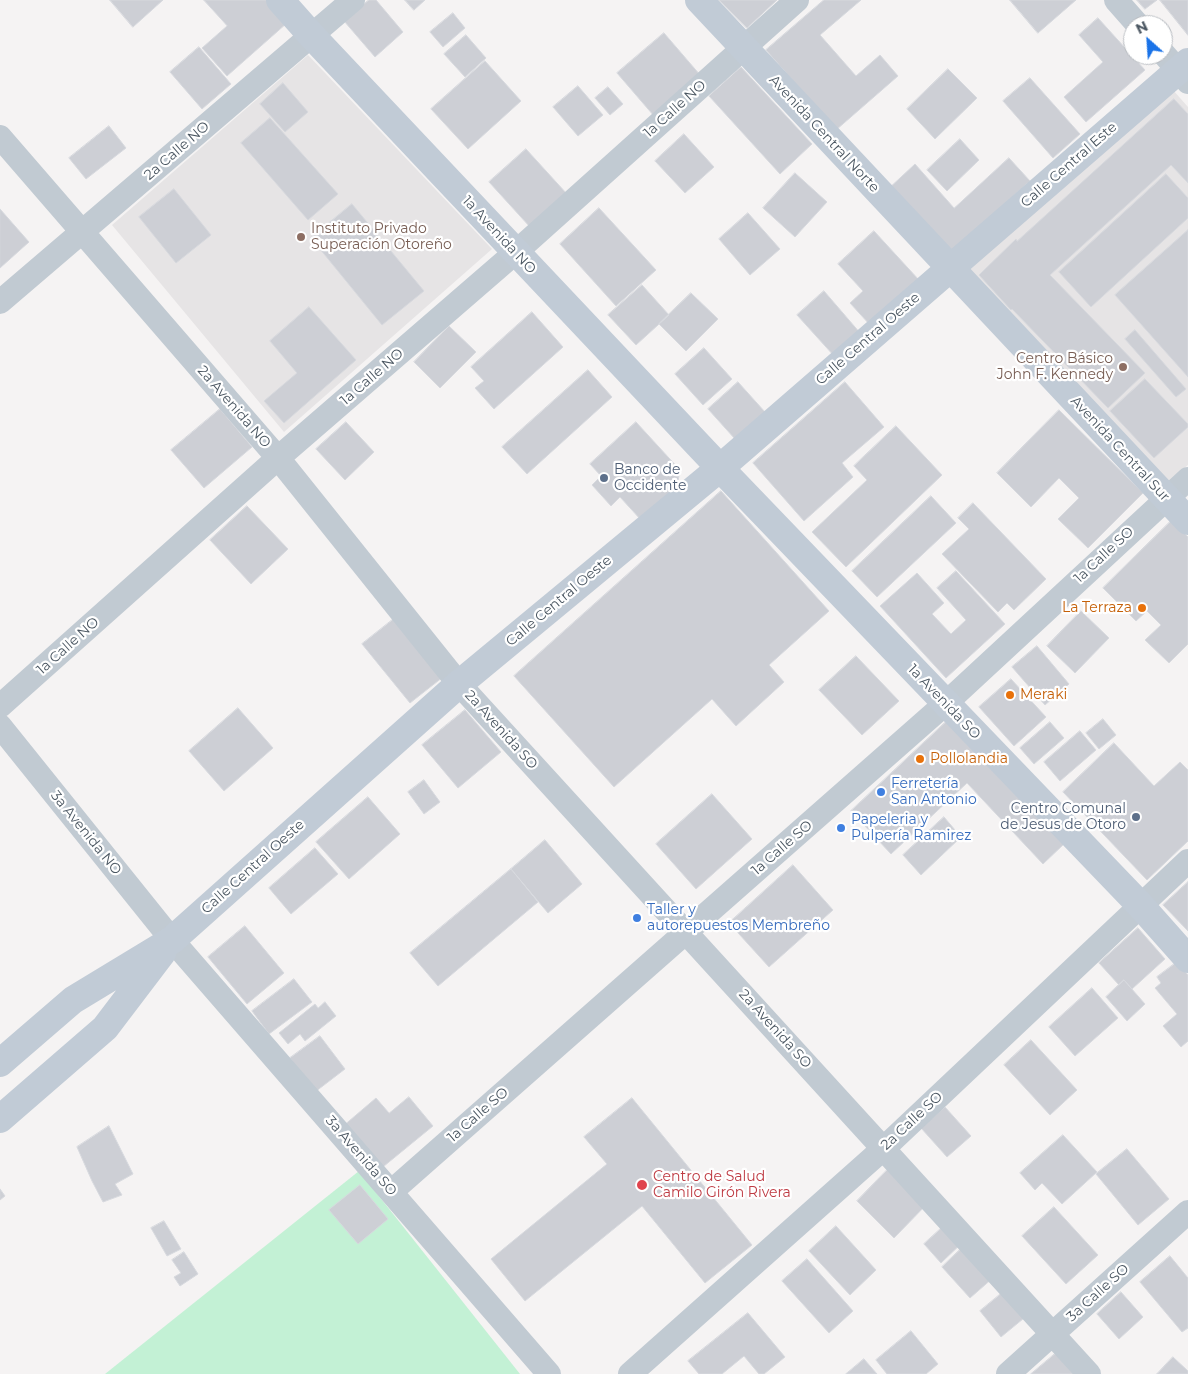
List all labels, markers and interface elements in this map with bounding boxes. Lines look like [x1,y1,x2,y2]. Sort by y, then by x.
north arrow [1123,15,1173,65]
text: N [1133,17,1151,38]
street label: Avenida Central Norte [765,72,883,196]
street label: 1a Calle NO [640,77,710,141]
street label: 2a Calle NO [141,118,213,184]
street label: Calle Central Este [1018,119,1120,211]
street label: 1a Avenida NO [459,193,539,277]
place label: Instituto Privado Superación Otoreño [311,221,452,253]
marker: Instituto Privado Superación Otoreño [295,231,307,243]
street label: Calle Central Oeste [812,289,924,389]
street label: 1a Calle NO [337,345,407,409]
place label: Centro Básico John F. Kennedy [997,351,1113,384]
marker: Centro Básico John F. Kennedy [1117,361,1129,373]
street label: 2a Avenida NO [194,363,274,451]
street label: Avenida Central Sur [1067,393,1173,505]
place label: Banco de Occidente [614,462,686,494]
marker: Banco de Occidente [598,472,610,484]
street label: 1a Calle SO [1071,523,1137,587]
street label: Calle Central Oeste [503,552,615,650]
place label: La Terraza [1062,600,1132,616]
marker: La Terraza [1136,602,1148,614]
street label: 1a Calle NO [33,614,103,678]
street label: 1a Avenida SO [904,661,984,743]
street label: 2a Avenida SO [461,687,541,773]
place label: Meraki [1020,687,1067,703]
marker: Meraki [1004,689,1016,701]
place label: Pollolandia [930,751,1008,767]
marker: Pollolandia [914,753,926,765]
place label: Ferretería San Antonio [891,776,977,809]
marker: Ferretería San Antonio [875,786,887,798]
street label: 3a Avenida NO [47,788,125,878]
place label: Centro Comunal de Jesus de Otoro [1000,801,1126,834]
marker: Centro Comunal de Jesus de Otoro [1130,811,1142,823]
place label: Papeleria y Pulpería Ramirez [851,812,971,844]
street label: Calle Central Oeste [198,816,308,918]
street label: 1a Calle SO [748,817,816,879]
marker: Papeleria y Pulpería Ramirez [835,822,847,834]
place label: Taller y autorepuestos Membreño [647,902,830,934]
marker: Taller y autorepuestos Membreño [631,912,643,924]
street label: 2a Avenida SO [735,986,815,1072]
street label: 1a Calle SO [444,1084,512,1146]
street label: 2a Calle SO [878,1088,946,1154]
street label: 3a Avenida SO [322,1113,400,1199]
place label: Centro de Salud Camilo Girón Rivera [653,1169,791,1202]
marker: Centro de Salud Camilo Girón Rivera [635,1178,649,1192]
street label: 3a Calle SO [1063,1261,1133,1325]

